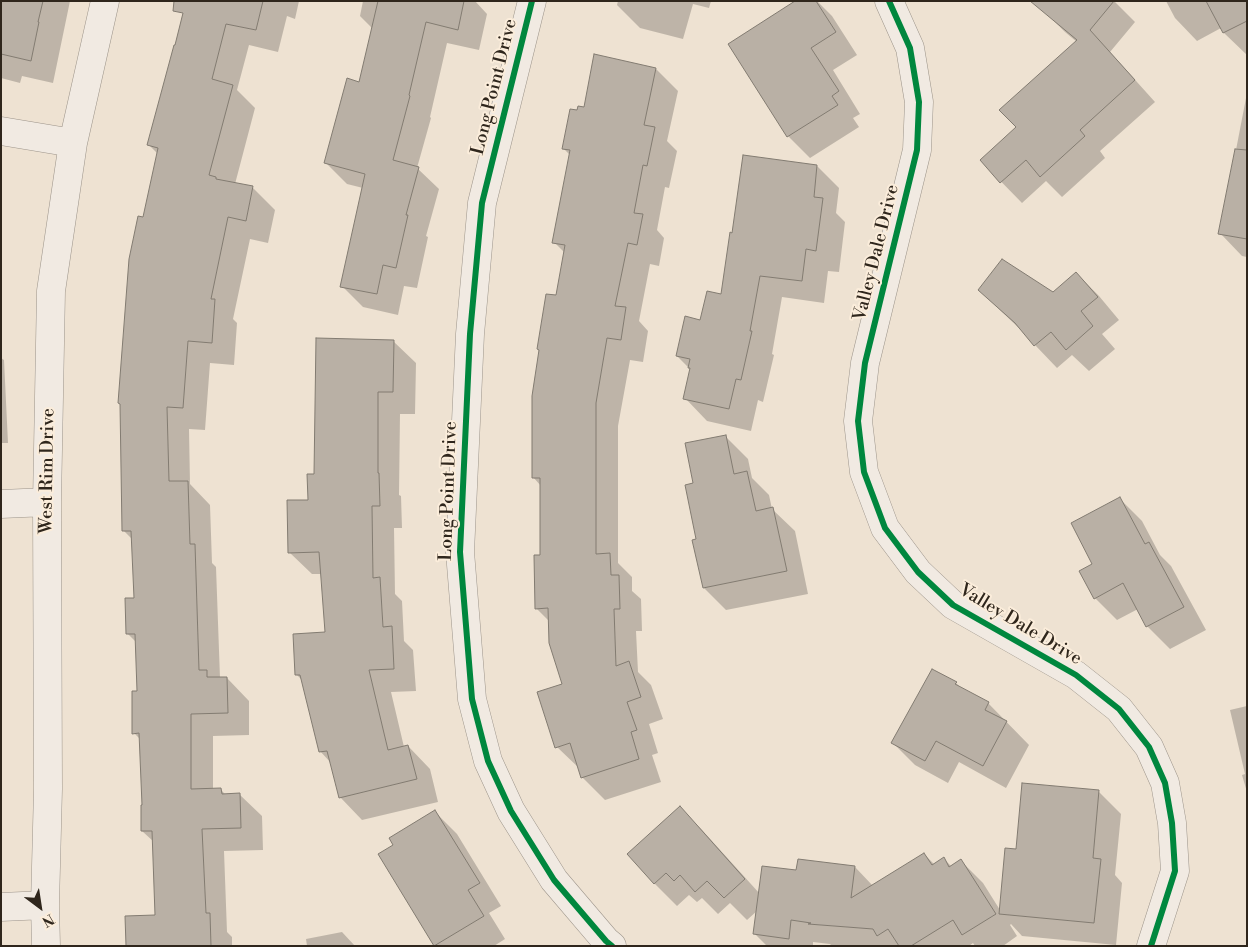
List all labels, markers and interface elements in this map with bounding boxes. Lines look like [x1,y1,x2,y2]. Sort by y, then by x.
street label: Long Point Drive [468,17,522,157]
street label: Valley Dale Drive [850,183,904,323]
street label: West Rim Drive [36,408,60,534]
street label: Long Point Drive [436,421,462,561]
street label: Valley Dale Drive [955,580,1085,670]
north arrow [15,882,65,932]
text: N [38,909,57,930]

